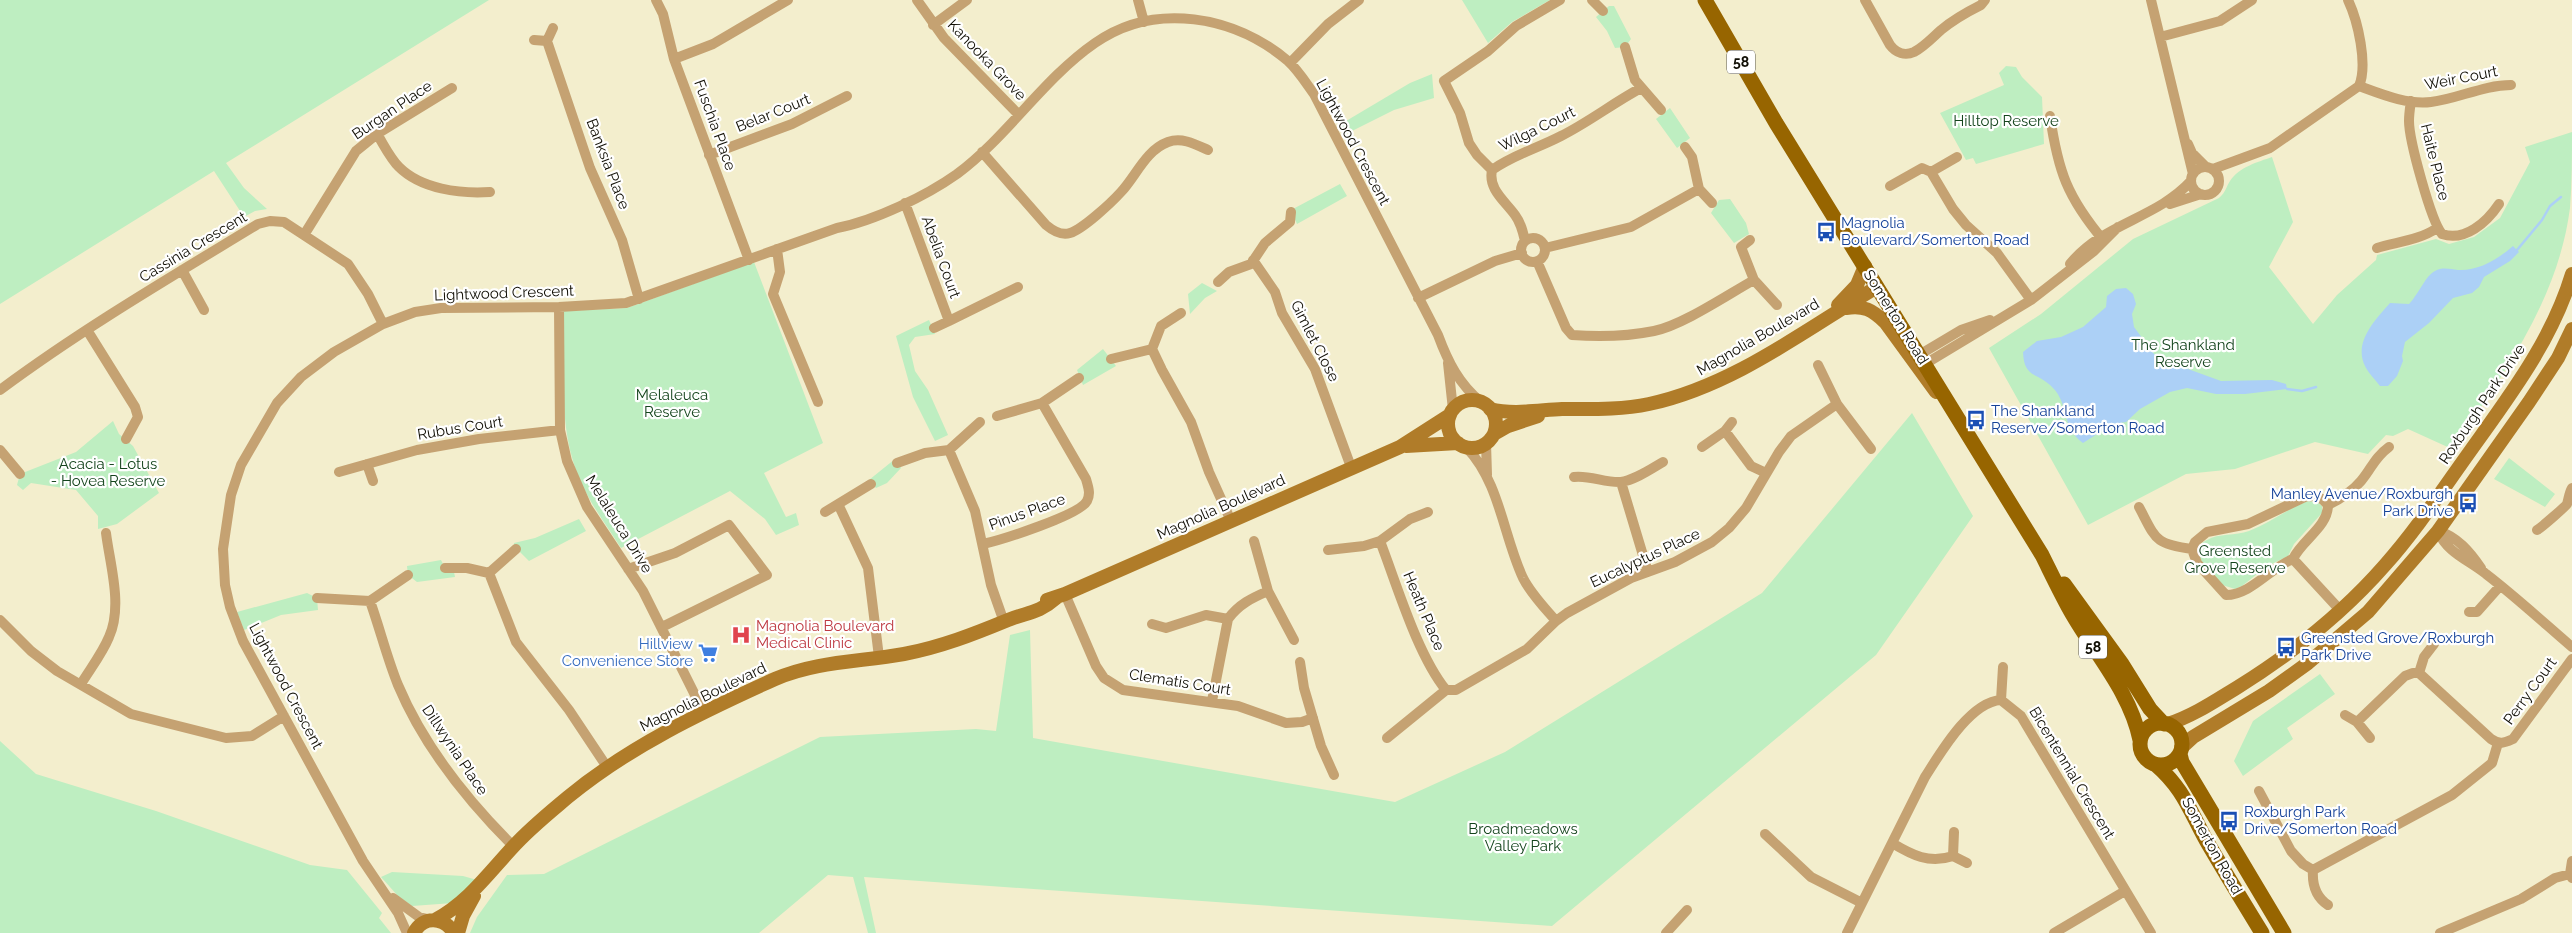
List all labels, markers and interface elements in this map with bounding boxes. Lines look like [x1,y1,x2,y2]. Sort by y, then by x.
street label: Kanooka Grove [944,16,1030,104]
road number: 58 [1727,51,1755,74]
street label: Weir Court [2423,62,2499,94]
street label: Lightwood Crescent [1312,76,1394,208]
street label: Burgan Place [349,77,436,143]
street label: Fuschia Place [690,77,740,173]
street label: Belar Court [733,90,813,136]
street label: Wilga Court [1496,103,1578,155]
park label: Hilltop Reserve [1953,112,2059,130]
street label: Banksia Place [582,116,634,212]
street label: Haite Place [2417,122,2453,202]
street label: Cassinia Crescent [136,208,250,286]
street label: Abelia Court [918,214,964,300]
place label: Magnolia Boulevard/Somerton Road [1841,214,2029,249]
bus stop icon: Magnolia Boulevard/Somerton Road [1815,221,1837,243]
street label: Somerton Road [1860,266,1932,368]
street label: Lightwood Crescent [434,282,574,304]
street label: Magnolia Boulevard [1694,295,1822,379]
street label: Gimlet Close [1287,297,1343,385]
park label: The Shankland Reserve [2131,336,2235,371]
street label: Roxburgh Park Drive [2435,340,2529,467]
park label: Melaleuca Reserve [636,386,708,421]
place label: The Shankland Reserve/Somerton Road [1991,402,2165,437]
bus stop icon: The Shankland Reserve/Somerton Road [1965,409,1987,431]
street label: Rubus Court [416,412,504,444]
park label: Acacia - Lotus - Hovea Reserve [51,455,165,490]
street label: Magnolia Boulevard [1154,471,1288,543]
street label: Melaleuca Drive [582,472,656,576]
place label: Manley Avenue/Roxburgh Park Drive [2271,485,2453,520]
street label: Pinus Place [986,490,1068,534]
bus stop icon: Manley Avenue/Roxburgh Park Drive [2457,492,2479,514]
street label: Eucalyptus Place [1587,525,1703,591]
park label: Greensted Grove Reserve [2185,542,2286,577]
street label: Heath Place [1399,569,1449,653]
place label: Magnolia Boulevard Medical Clinic [756,617,894,652]
street label: Lightwood Crescent [245,620,327,752]
hospital icon: Magnolia Boulevard Medical Clinic [730,624,752,646]
place label: Greensted Grove/Roxburgh Park Drive [2301,629,2494,664]
place label: Hillview Convenience Store [562,635,693,670]
road number: 58 [2079,636,2107,659]
bus stop icon: Greensted Grove/Roxburgh Park Drive [2275,636,2297,658]
supermarket icon: Hillview Convenience Store [697,642,719,664]
street label: Perry Court [2500,654,2560,728]
street label: Magnolia Boulevard [637,659,769,735]
street label: Clematis Court [1128,665,1232,699]
street label: Dillwynia Place [418,702,492,799]
street label: Bicentennial Crescent [2025,704,2119,842]
street label: Somerton Road [2178,794,2246,898]
place label: Roxburgh Park Drive/Somerton Road [2244,803,2397,838]
bus stop icon: Roxburgh Park Drive/Somerton Road [2218,810,2240,832]
park label: Broadmeadows Valley Park [1468,820,1578,855]

